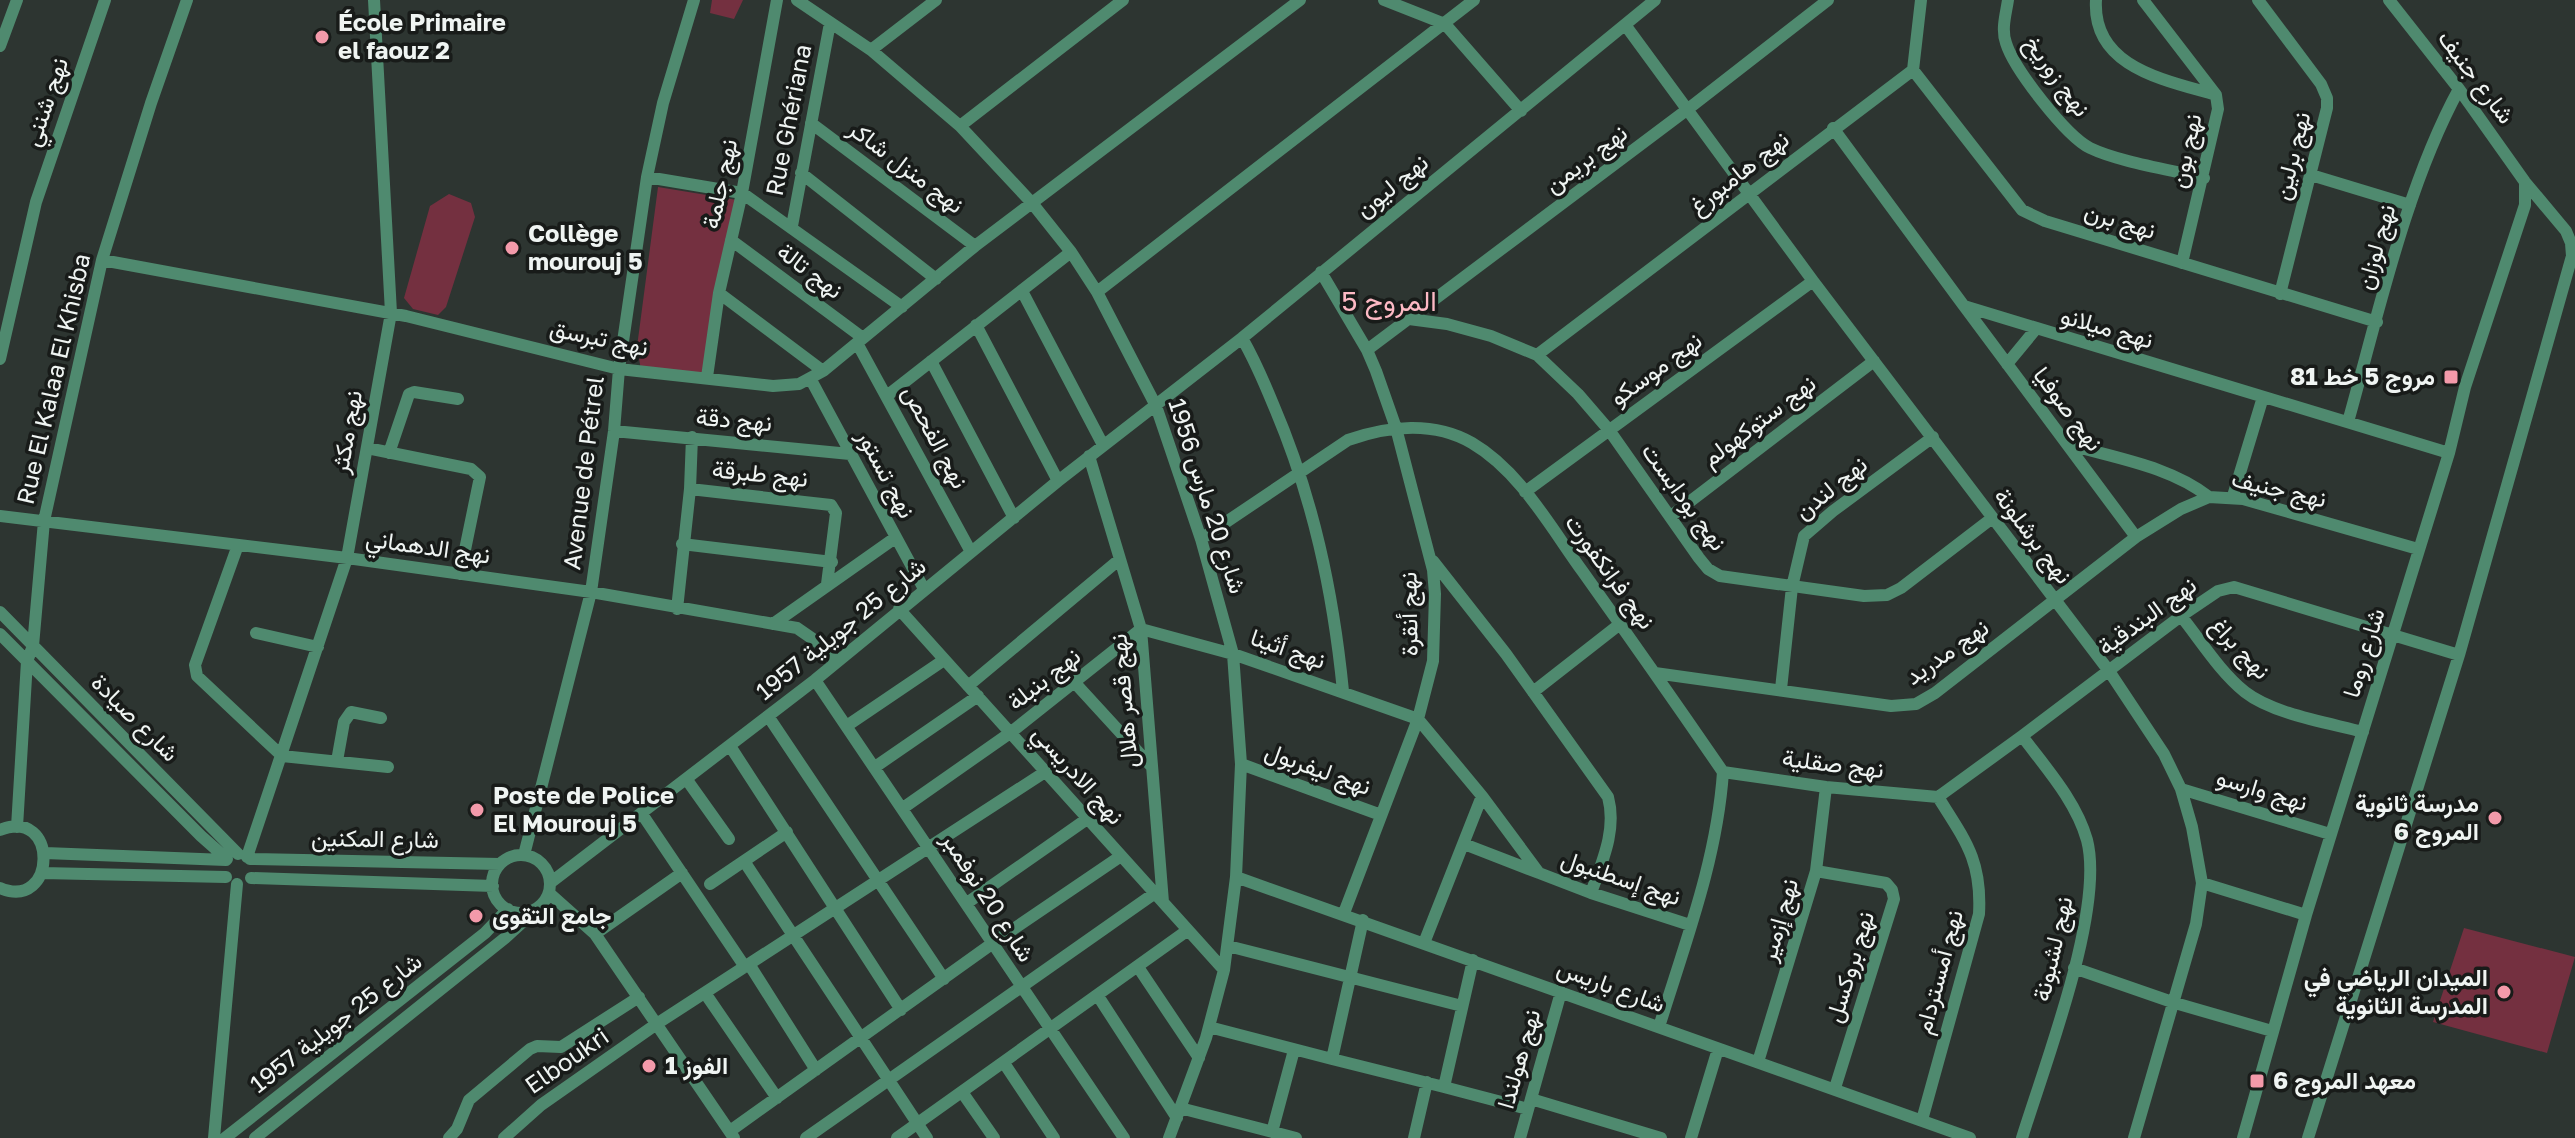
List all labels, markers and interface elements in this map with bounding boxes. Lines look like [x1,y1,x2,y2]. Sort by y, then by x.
place label: École Primaire el faouz 2 [338,7,506,64]
street label: شارع جنيف [2430,24,2522,130]
marker: École Primaire el faouz 2 [313,28,331,46]
street label: نهج زوريخ [2016,29,2097,124]
street label: Rue Ghériana [759,42,816,198]
street label: نهج شنني [16,53,79,152]
street label: نهج برلين [2266,109,2319,204]
street label: نهج بون [2163,111,2210,191]
street label: نهج منزل شاكر [840,112,970,222]
street label: نهج بريمن [1538,117,1635,202]
street label: نهج هامبورغ [1682,124,1796,223]
street label: نهج جلمة [695,136,746,232]
street label: نهج ليون [1349,147,1436,226]
street label: نهج برن [2080,195,2160,248]
street label: نهج لوزان [2349,201,2404,294]
place label: Collège mourouj 5 [528,218,643,275]
street label: نهج تالة [770,236,850,307]
marker: Collège mourouj 5 [503,239,521,257]
street label: Rue El Kalaa El Khisba [10,250,96,507]
district label: المروج 5 [1341,284,1437,320]
street label: نهج ميلانو [2057,300,2157,357]
street label: نهج تبرسق [547,312,651,365]
street label: نهج موسكو [1603,325,1709,414]
street label: نهج صوفيا [2025,360,2110,458]
place label: مروج 5 خط 81 [2290,361,2435,393]
street label: نهج ستوكهولم [1695,368,1823,475]
marker: مروج 5 خط 81 [2442,368,2460,386]
street label: Avenue de Pétrel [556,374,609,571]
street label: نهج الفحص [894,380,976,495]
street label: نهج مكثر [324,388,371,477]
street label: شارع 20 مارس 1956 [1160,394,1254,598]
street label: نهج دقة [695,401,773,440]
street label: نهج تستور [848,423,923,525]
street label: نهج بودابست [1633,437,1734,558]
street label: نهج لندن [1788,449,1875,528]
street label: نهج طبرقة [710,453,810,496]
street label: نهج جنيف [2228,463,2330,516]
street label: نهج برشلونة [1986,482,2080,591]
street label: نهج فرانكفورت [1557,508,1662,636]
street label: نهج الدهماني [363,522,492,575]
street label: شارع 25 جويلية 1957 [749,551,933,707]
street label: نهج البندقية [2091,569,2204,664]
street label: نهج أنقرة [1392,572,1427,656]
street label: شارع روما [2335,604,2393,702]
street label: نهج براغ [2202,610,2277,687]
street label: نهج مدريد [1899,612,1996,693]
street label: نهج أثينا [1246,621,1330,678]
street label: نهج قصر هلال [1102,632,1147,769]
street label: نهج بنبلة [1001,640,1088,719]
street label: شارع صيادة [84,667,186,769]
street label: نهج الادريسي [1023,718,1131,834]
street label: نهج ليفربول [1260,735,1375,804]
street label: نهج صقلية [1780,742,1886,787]
street label: نهج وارسو [2212,761,2311,820]
place label: Poste de Police El Mourouj 5 [493,780,674,837]
place label: مدرسة ثانوية المروج 6 [2355,788,2479,848]
marker: Poste de Police El Mourouj 5 [468,801,486,819]
marker: مدرسة ثانوية المروج 6 [2486,809,2504,827]
street label: شارع المكنين [311,822,439,856]
street label: شارع 20 نوفمبر [933,825,1042,968]
street label: نهج إسطنبول [1557,843,1685,914]
street label: نهج إزمير [1752,875,1807,966]
street label: نهج لشبونة [2025,893,2082,1005]
place label: جامع التقوى [492,900,611,933]
street label: نهج أمستردام [1907,906,1972,1038]
marker: جامع التقوى [467,907,485,925]
street label: نهج بروكسل [1818,907,1883,1027]
street label: شارع 25 جويلية 1957 [243,946,429,1100]
street label: شارع باريس [1552,952,1670,1020]
place label: الميدان الرياضي في المدرسة الثانوية [2304,962,2488,1021]
marker: الميدان الرياضي في المدرسة الثانوية [2495,983,2513,1001]
street label: نهج هولندا [1490,1006,1549,1113]
street label: Elboukri [519,1021,614,1099]
place label: الفوز 1 [665,1050,728,1081]
marker: الفوز 1 [640,1057,658,1075]
place label: معهد المروج 6 [2273,1065,2416,1097]
marker: معهد المروج 6 [2248,1072,2266,1090]

